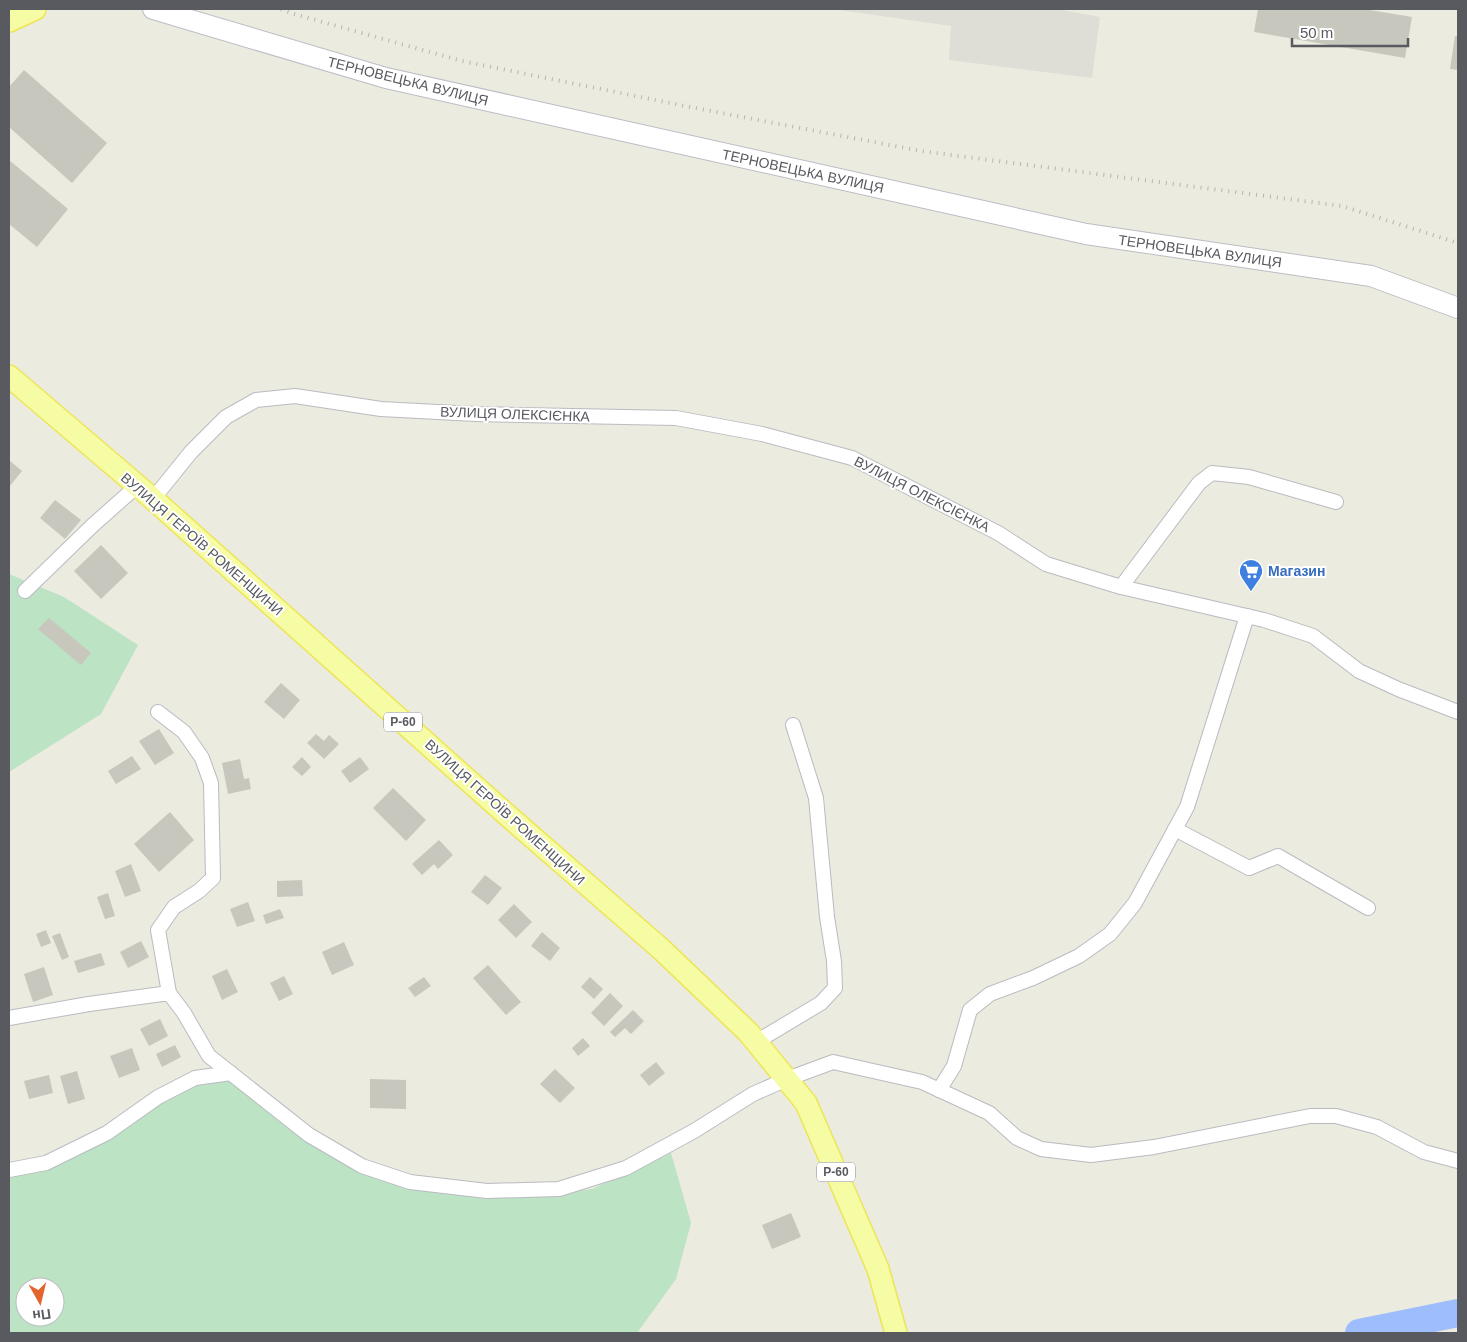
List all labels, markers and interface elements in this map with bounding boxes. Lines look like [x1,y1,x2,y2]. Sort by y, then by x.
scale bar [1292,15,1408,47]
text: 50 m [1300,24,1333,41]
street label: ТЕРНОВЕЦЬКА ВУЛИЦЯ [326,53,490,109]
street label: ТЕРНОВЕЦЬКА ВУЛИЦЯ [721,146,885,196]
street label: ТЕРНОВЕЦЬКА ВУЛИЦЯ [1117,232,1283,270]
street label: ВУЛИЦЯ ОЛЕКСІЄНКА [440,403,591,425]
street label: ВУЛИЦЯ ОЛЕКСІЄНКА [852,453,993,535]
street label: ВУЛИЦЯ ГЕРОЇВ РОМЕНЩИНИ [118,469,286,619]
supermarket icon: Магазин [1238,558,1264,592]
place label: Магазин [1268,563,1325,579]
road number: Р-60 [384,712,422,732]
street label: ВУЛИЦЯ ГЕРОЇВ РОМЕНЩИНИ [422,736,588,888]
road number: Р-60 [817,1162,855,1182]
north arrow [15,1277,65,1327]
text: Пн [32,1306,52,1324]

